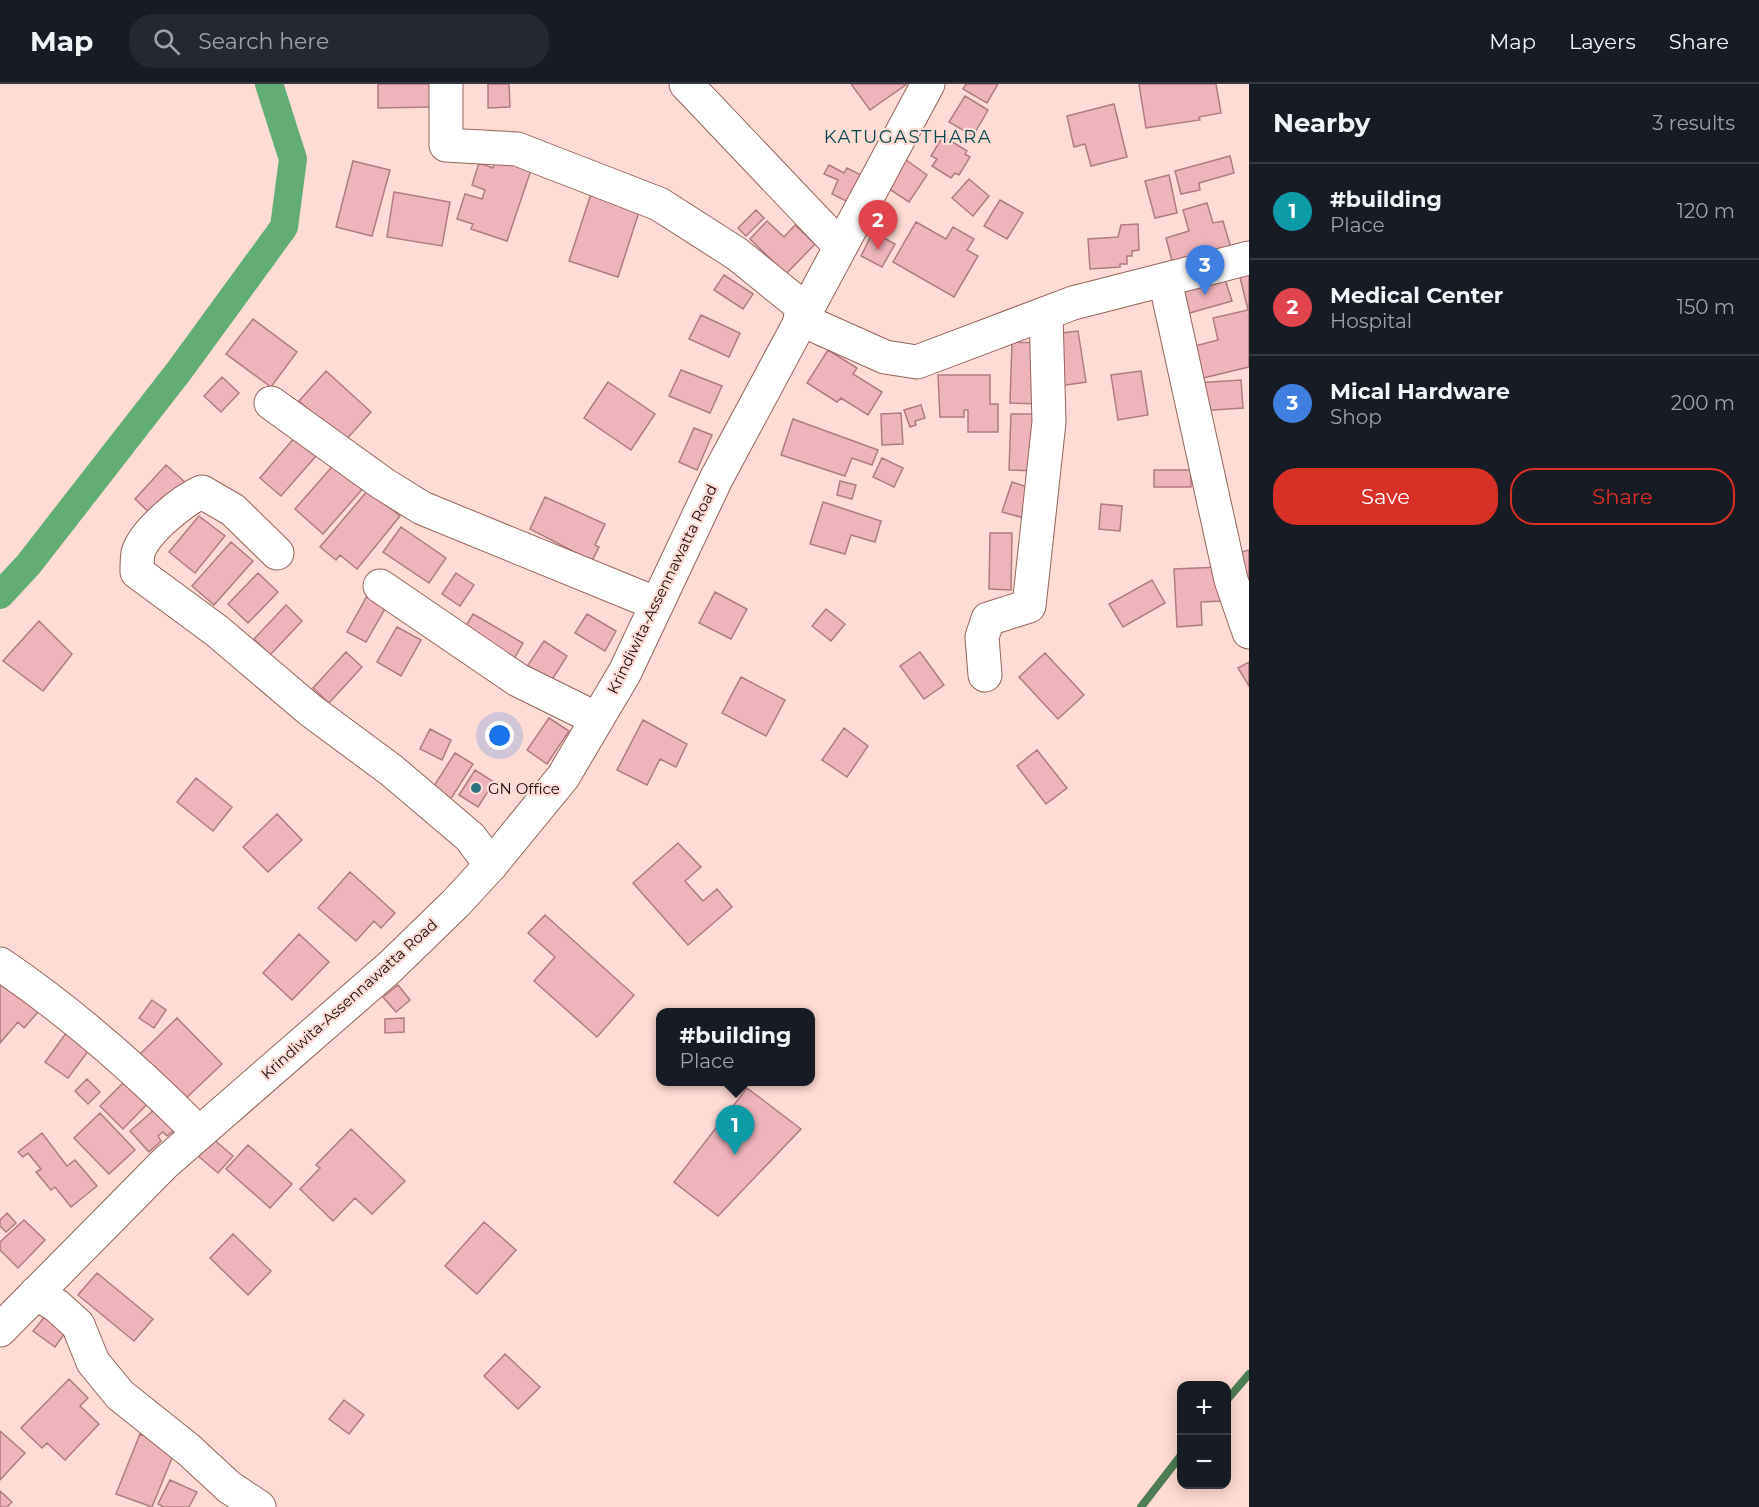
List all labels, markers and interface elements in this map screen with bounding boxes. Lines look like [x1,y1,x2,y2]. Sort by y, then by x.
search box [129,14,549,68]
text: Map [30,24,93,58]
icon: search [150,25,183,58]
text: Search here [198,28,329,55]
text: Map [1489,29,1536,54]
text: Layers [1569,29,1636,54]
text: Share [1669,29,1729,54]
text: Nearby [1273,107,1370,139]
text: 3 results [1652,111,1735,135]
district label: KATUGASTHARA [824,126,992,148]
text: #building [1330,186,1442,213]
text: 1 [1289,199,1296,223]
text: 120 m [1677,199,1735,223]
pin: 2 [858,200,898,250]
text: Place [1330,213,1385,237]
pin: 3 [1186,246,1224,295]
text: Medical Center [1330,282,1503,309]
text: 2 [1287,295,1298,319]
text: 150 m [1677,295,1735,319]
text: Hospital [1330,309,1412,333]
text: Mical Hardware [1330,378,1510,405]
text: 3 [1287,391,1298,415]
text: 200 m [1671,391,1735,415]
text: Shop [1330,405,1382,429]
button: Save [1273,468,1498,525]
button: Share [1510,468,1735,525]
street label: Krindiwita-Assennawatta Road [603,481,721,697]
your location [485,721,514,750]
place label: GN Office [488,779,560,798]
marker: GN Office [469,781,483,795]
street label: Krindiwita-Assennawatta Road [257,915,441,1083]
popup [656,1008,815,1086]
text: #building [680,1022,791,1049]
text: Place [680,1049,734,1073]
pin: 1 [716,1106,754,1155]
map controls [1177,1381,1231,1489]
button: + [1177,1381,1231,1435]
button: − [1177,1435,1231,1489]

